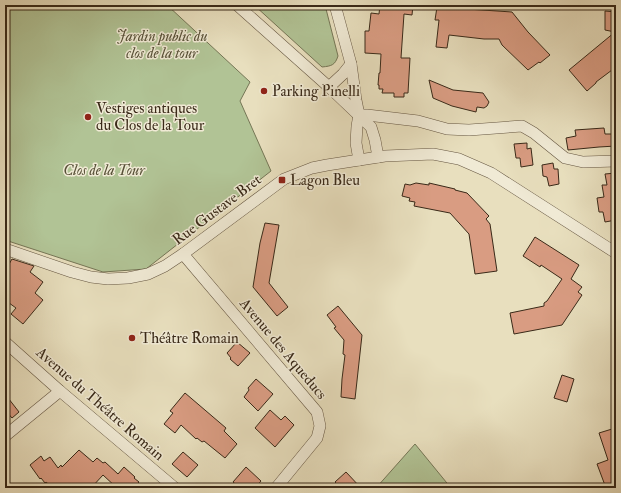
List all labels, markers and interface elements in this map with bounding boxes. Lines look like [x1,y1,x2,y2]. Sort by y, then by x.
park label: Jardin public du clos de la tour [117,27,207,63]
place label: Parking Pinelli [272,82,360,101]
marker: Parking Pinelli [259,86,269,96]
place label: Vestiges antiques du Clos de la Tour [96,99,205,135]
marker: Vestiges antiques du Clos de la Tour [83,112,93,122]
park label: Clos de la Tour [63,161,146,180]
street label: Rue Gustave Bret [169,170,265,250]
place label: Lagon Bleu [290,171,360,190]
marker: Lagon Bleu [277,175,287,185]
street label: Avenue des Aqueducs [235,294,331,403]
place label: Théâtre Romain [140,329,239,348]
marker: Théâtre Romain [127,333,137,343]
street label: Avenue du Théâtre Romain [31,343,168,465]

